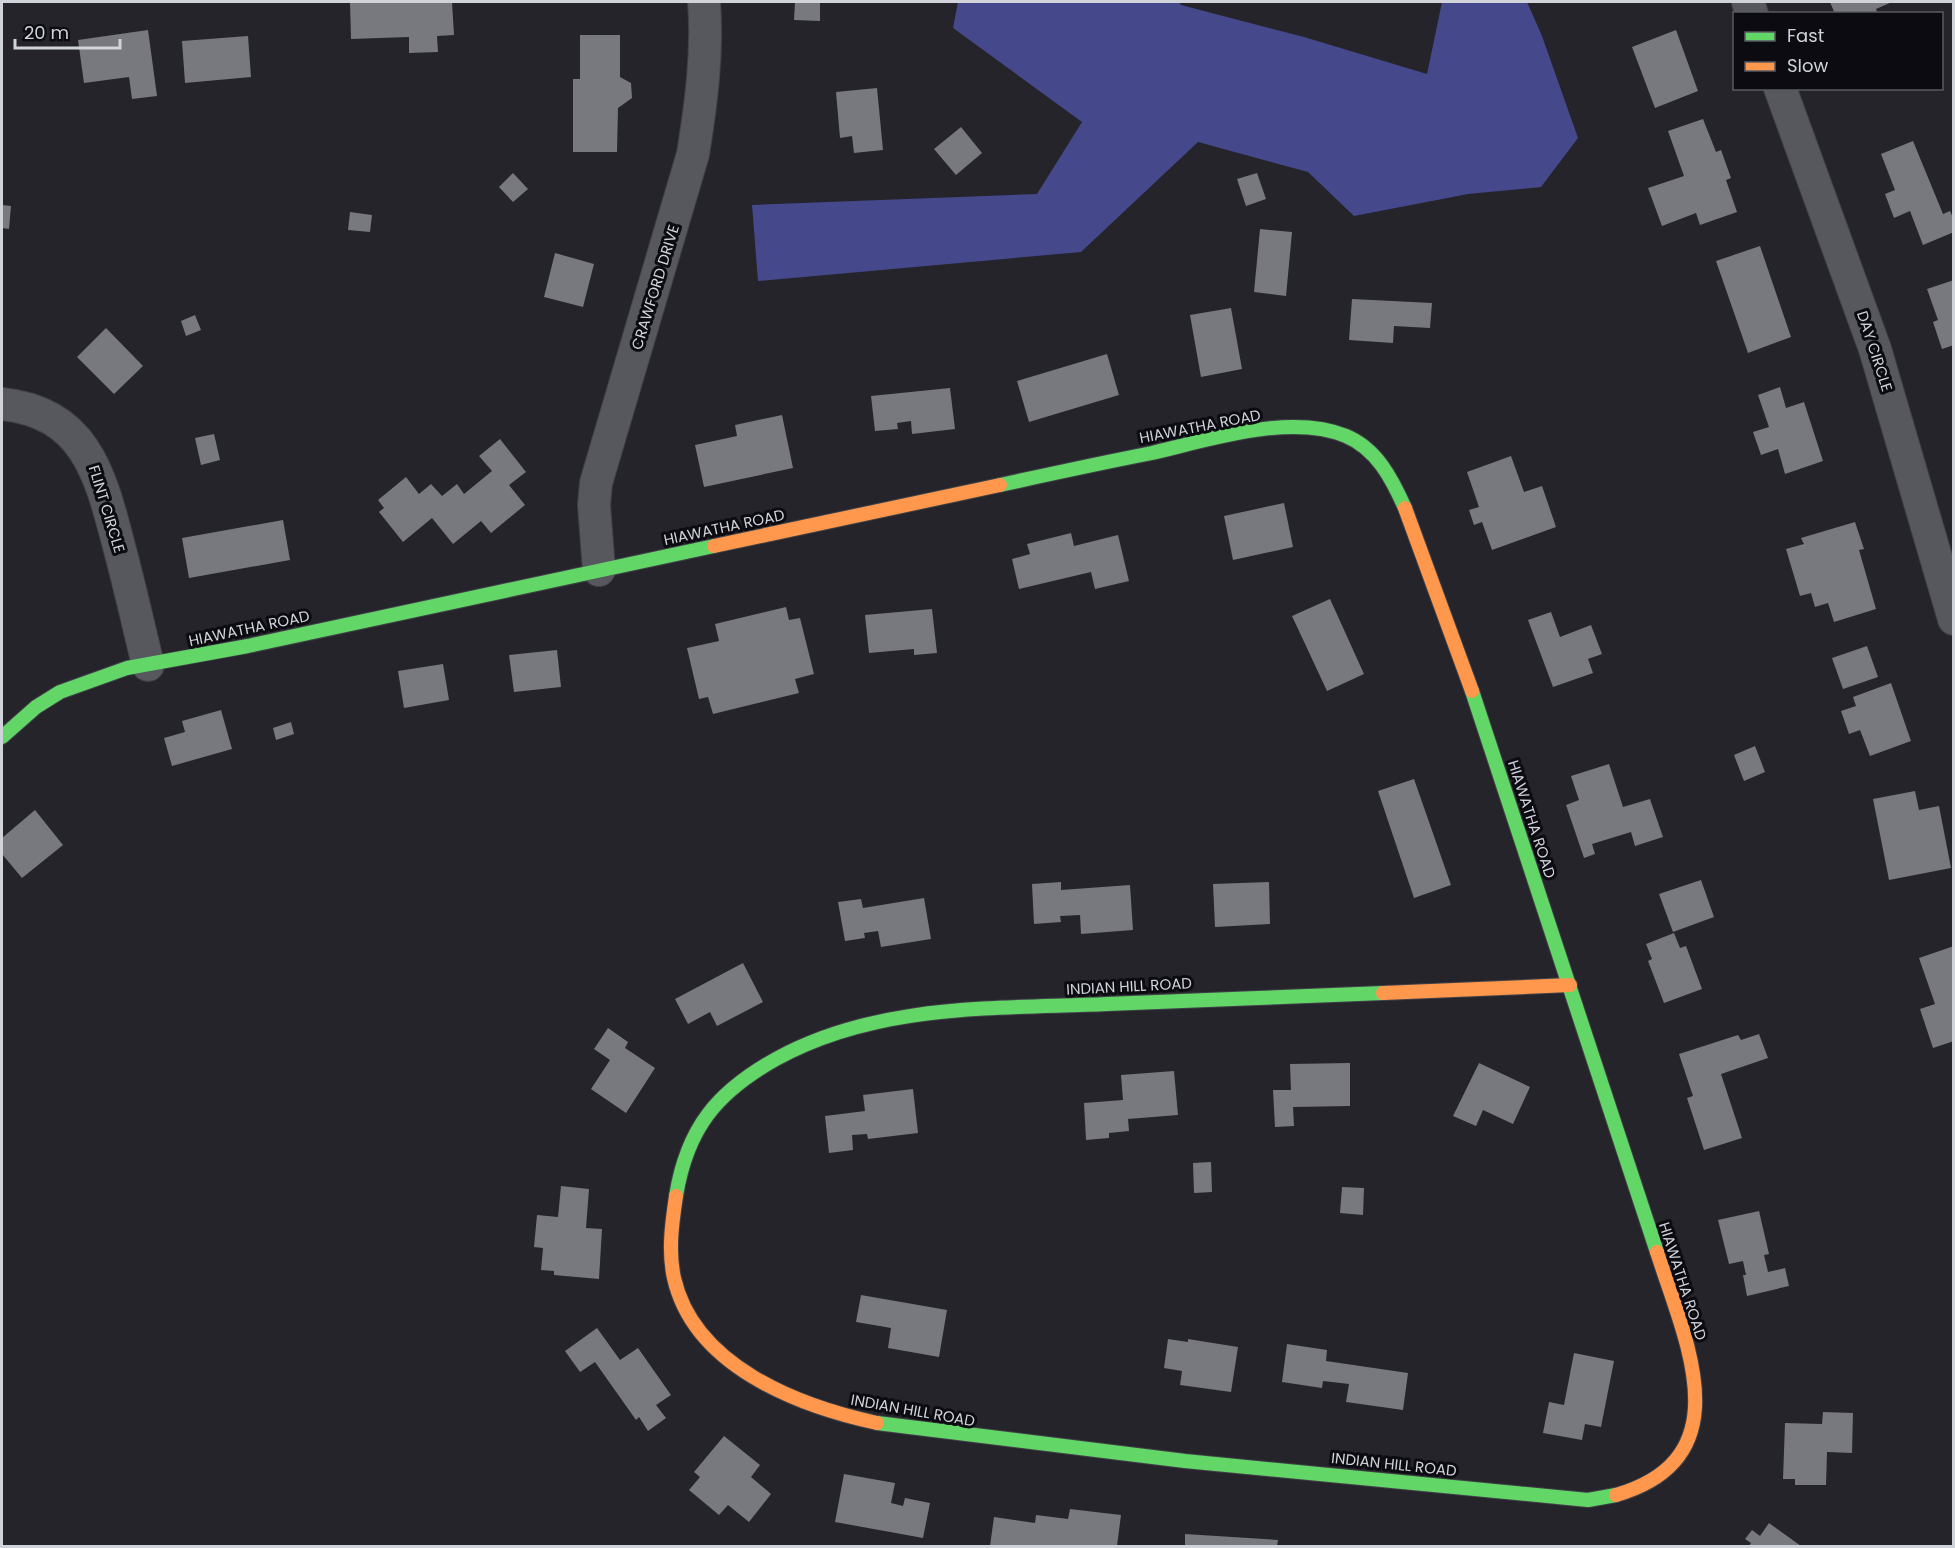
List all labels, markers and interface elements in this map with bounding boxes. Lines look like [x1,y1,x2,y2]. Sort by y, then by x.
scale bar [15,12,120,50]
legend [1733,12,1943,90]
text: 20 m [24,20,69,45]
text: Fast [1787,23,1824,48]
text: Slow [1787,53,1829,78]
street label: CRAWFORD DRIVE [626,222,684,352]
street label: DAY CIRCLE [1852,308,1898,394]
street label: HIAWATHA ROAD [1138,404,1262,448]
street label: FLINT CIRCLE [84,463,130,555]
street label: HIAWATHA ROAD [662,504,786,550]
street label: HIAWATHA ROAD [187,605,311,651]
street label: HIAWATHA ROAD [1503,757,1561,881]
street label: INDIAN HILL ROAD [1066,972,1192,1000]
street label: HIAWATHA ROAD [1654,1219,1712,1343]
street label: INDIAN HILL ROAD [849,1389,977,1431]
street label: INDIAN HILL ROAD [1330,1447,1458,1481]

